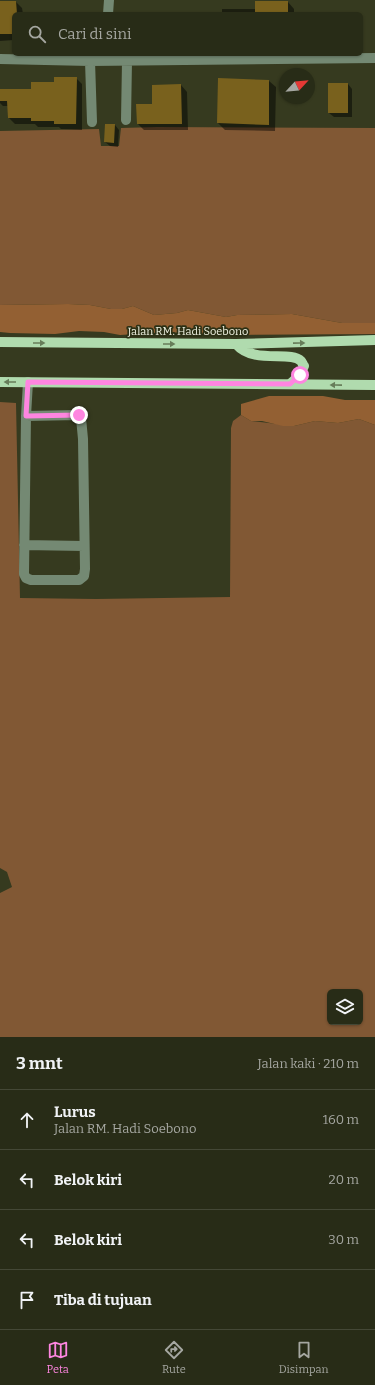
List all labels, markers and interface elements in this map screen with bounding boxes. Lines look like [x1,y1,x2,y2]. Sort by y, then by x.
search box [12,12,363,56]
icon: search [26,23,48,45]
text: Cari di sini [58,25,131,43]
north arrow [279,68,315,104]
street label: Jalan RM. Hadi Soebono [127,325,248,338]
one-way arrow [293,339,305,346]
one-way arrow [33,340,46,346]
one-way arrow [163,341,176,347]
route start [291,366,309,384]
one-way arrow [3,379,16,385]
one-way arrow [329,382,342,388]
route end [70,406,88,424]
map controls [327,989,363,1025]
button: layers [327,989,363,1025]
text: 3 mnt [16,1053,63,1074]
text: Jalan kaki · 210 m [258,1056,359,1071]
text: Lurus [54,1103,96,1121]
icon: ahead [16,1109,38,1131]
text: 160 m [323,1112,359,1127]
text: Jalan RM. Hadi Soebono [54,1121,196,1136]
icon: left [16,1169,38,1191]
text: Belok kiri [54,1171,122,1189]
text: 20 m [329,1172,359,1187]
icon: left [16,1229,38,1251]
text: Belok kiri [54,1231,122,1249]
text: 30 m [328,1232,359,1247]
icon: arrive [16,1289,38,1311]
text: Tiba di tujuan [54,1291,152,1309]
tab: Peta [47,1339,69,1376]
tab: Rute [162,1339,186,1376]
tab: Disimpan [279,1339,328,1376]

